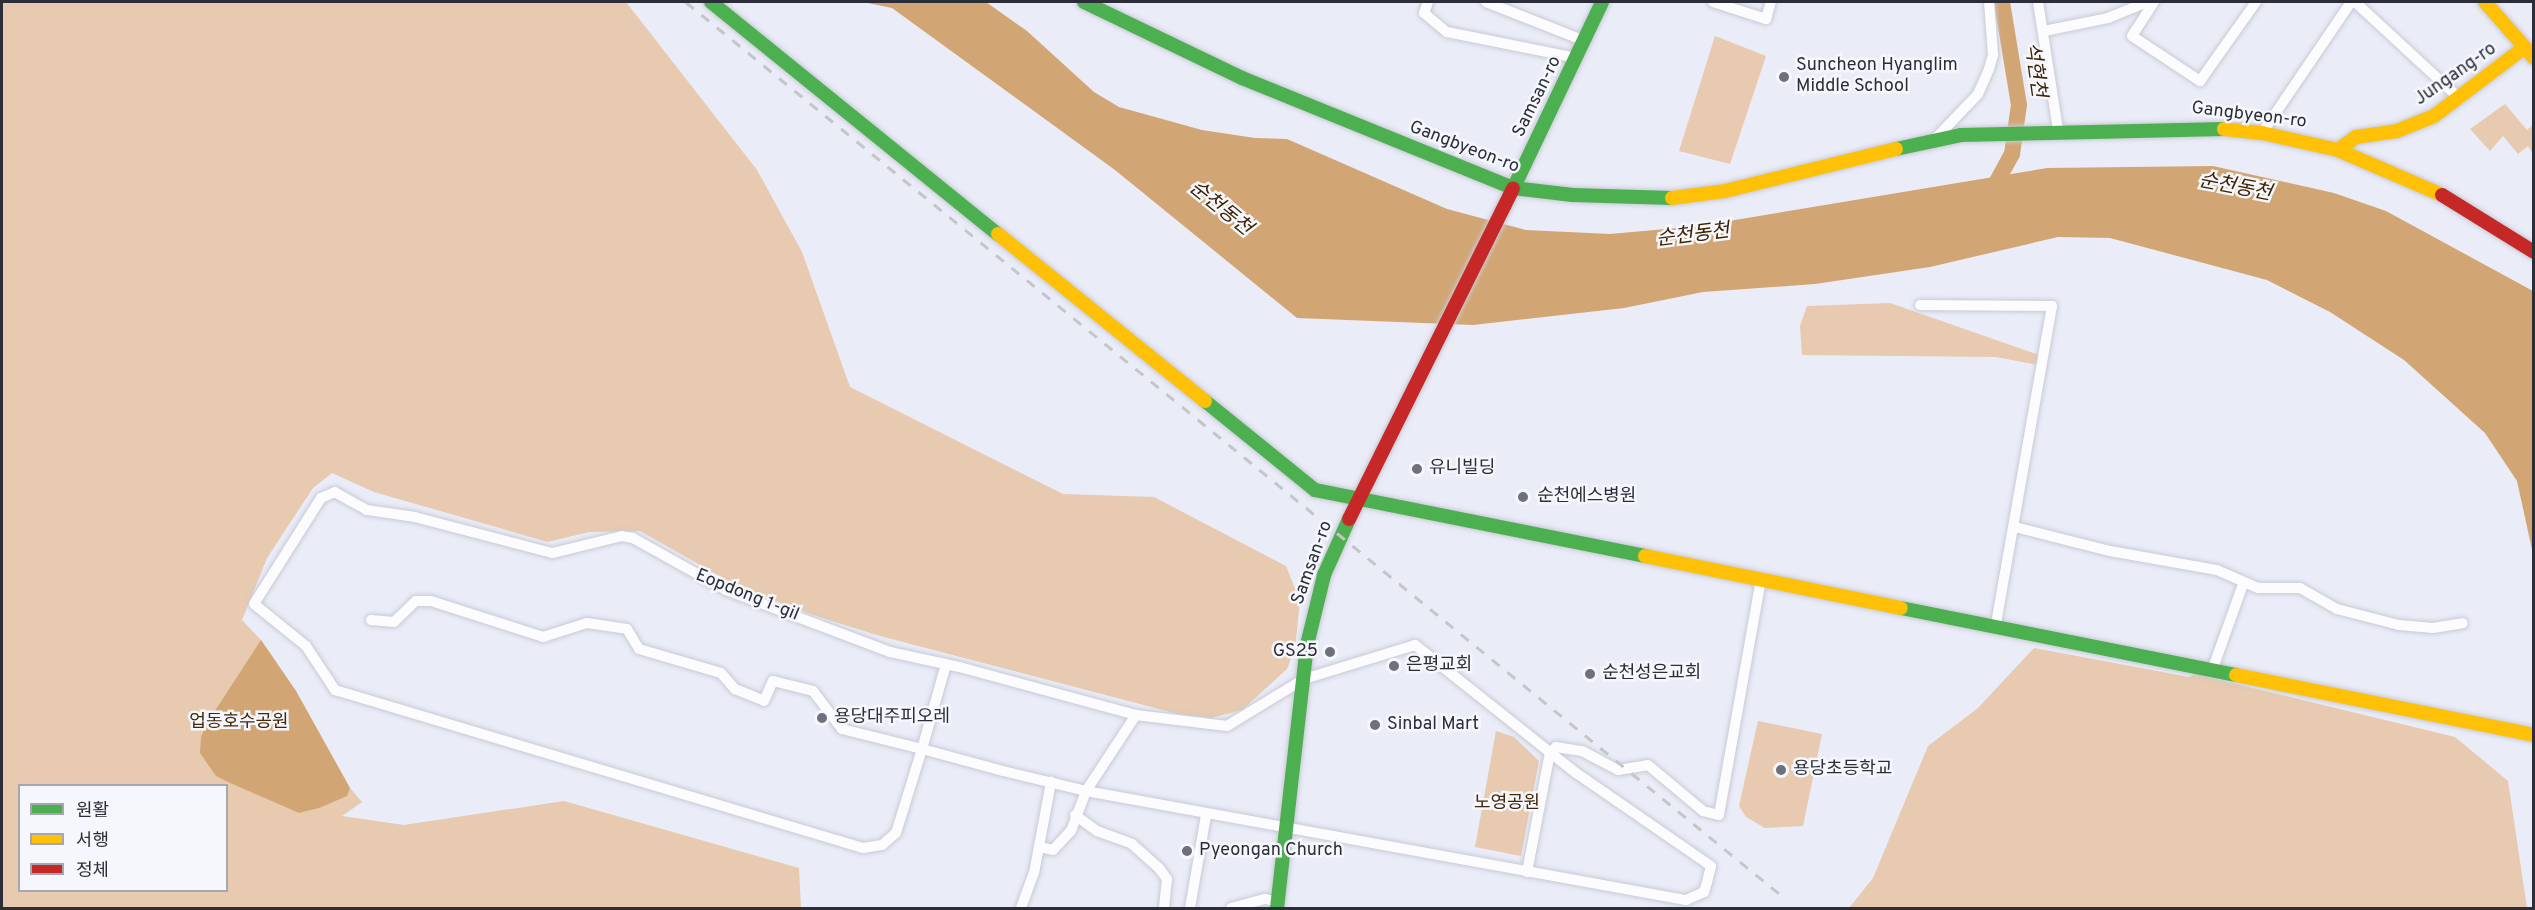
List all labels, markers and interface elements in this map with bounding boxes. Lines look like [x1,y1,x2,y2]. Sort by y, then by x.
street label: Jungang-ro [2411,39,2501,111]
water label: 석현천 [2018,41,2050,99]
street label: Samsan-ro [1509,53,1567,141]
place label: Suncheon Hyanglim Middle School [1796,56,1958,98]
marker: Suncheon Hyanglim Middle School [1777,70,1791,84]
street label: Gangbyeon-ro [2190,98,2308,134]
street label: Gangbyeon-ro [1406,117,1522,179]
water label: 순천동천 [2197,169,2273,207]
water label: 순천동천 [1184,177,1256,241]
water label: 순천동천 [1655,220,1731,252]
place label: 유니빌딩 [1429,458,1495,480]
marker: 유니빌딩 [1410,462,1424,476]
place label: 순천에스병원 [1537,486,1636,508]
marker: 순천에스병원 [1514,488,1532,506]
street label: Samsan-ro [1288,518,1338,608]
street label: Eopdong 1-gil [692,565,802,627]
place label: GS25 [1273,641,1318,663]
marker: GS25 [1323,645,1337,659]
place label: 은평교회 [1406,655,1472,677]
marker: 은평교회 [1387,659,1401,673]
place label: 순천성은교회 [1602,663,1701,685]
marker: 순천성은교회 [1583,667,1597,681]
place label: 용당대주피오레 [834,707,950,729]
marker: 용당대주피오레 [815,711,829,725]
park label: 업동호수공원 [189,712,289,734]
place label: Sinbal Mart [1387,714,1479,736]
marker: Sinbal Mart [1368,718,1382,732]
place label: 용당초등학교 [1793,759,1892,781]
marker: 용당초등학교 [1774,763,1788,777]
legend [18,784,228,892]
park label: 노영공원 [1474,793,1540,815]
text: 원활 [76,800,109,823]
text: 서행 [76,830,109,853]
place label: Pyeongan Church [1199,840,1343,862]
marker: Pyeongan Church [1180,844,1194,858]
text: 정체 [76,860,109,883]

